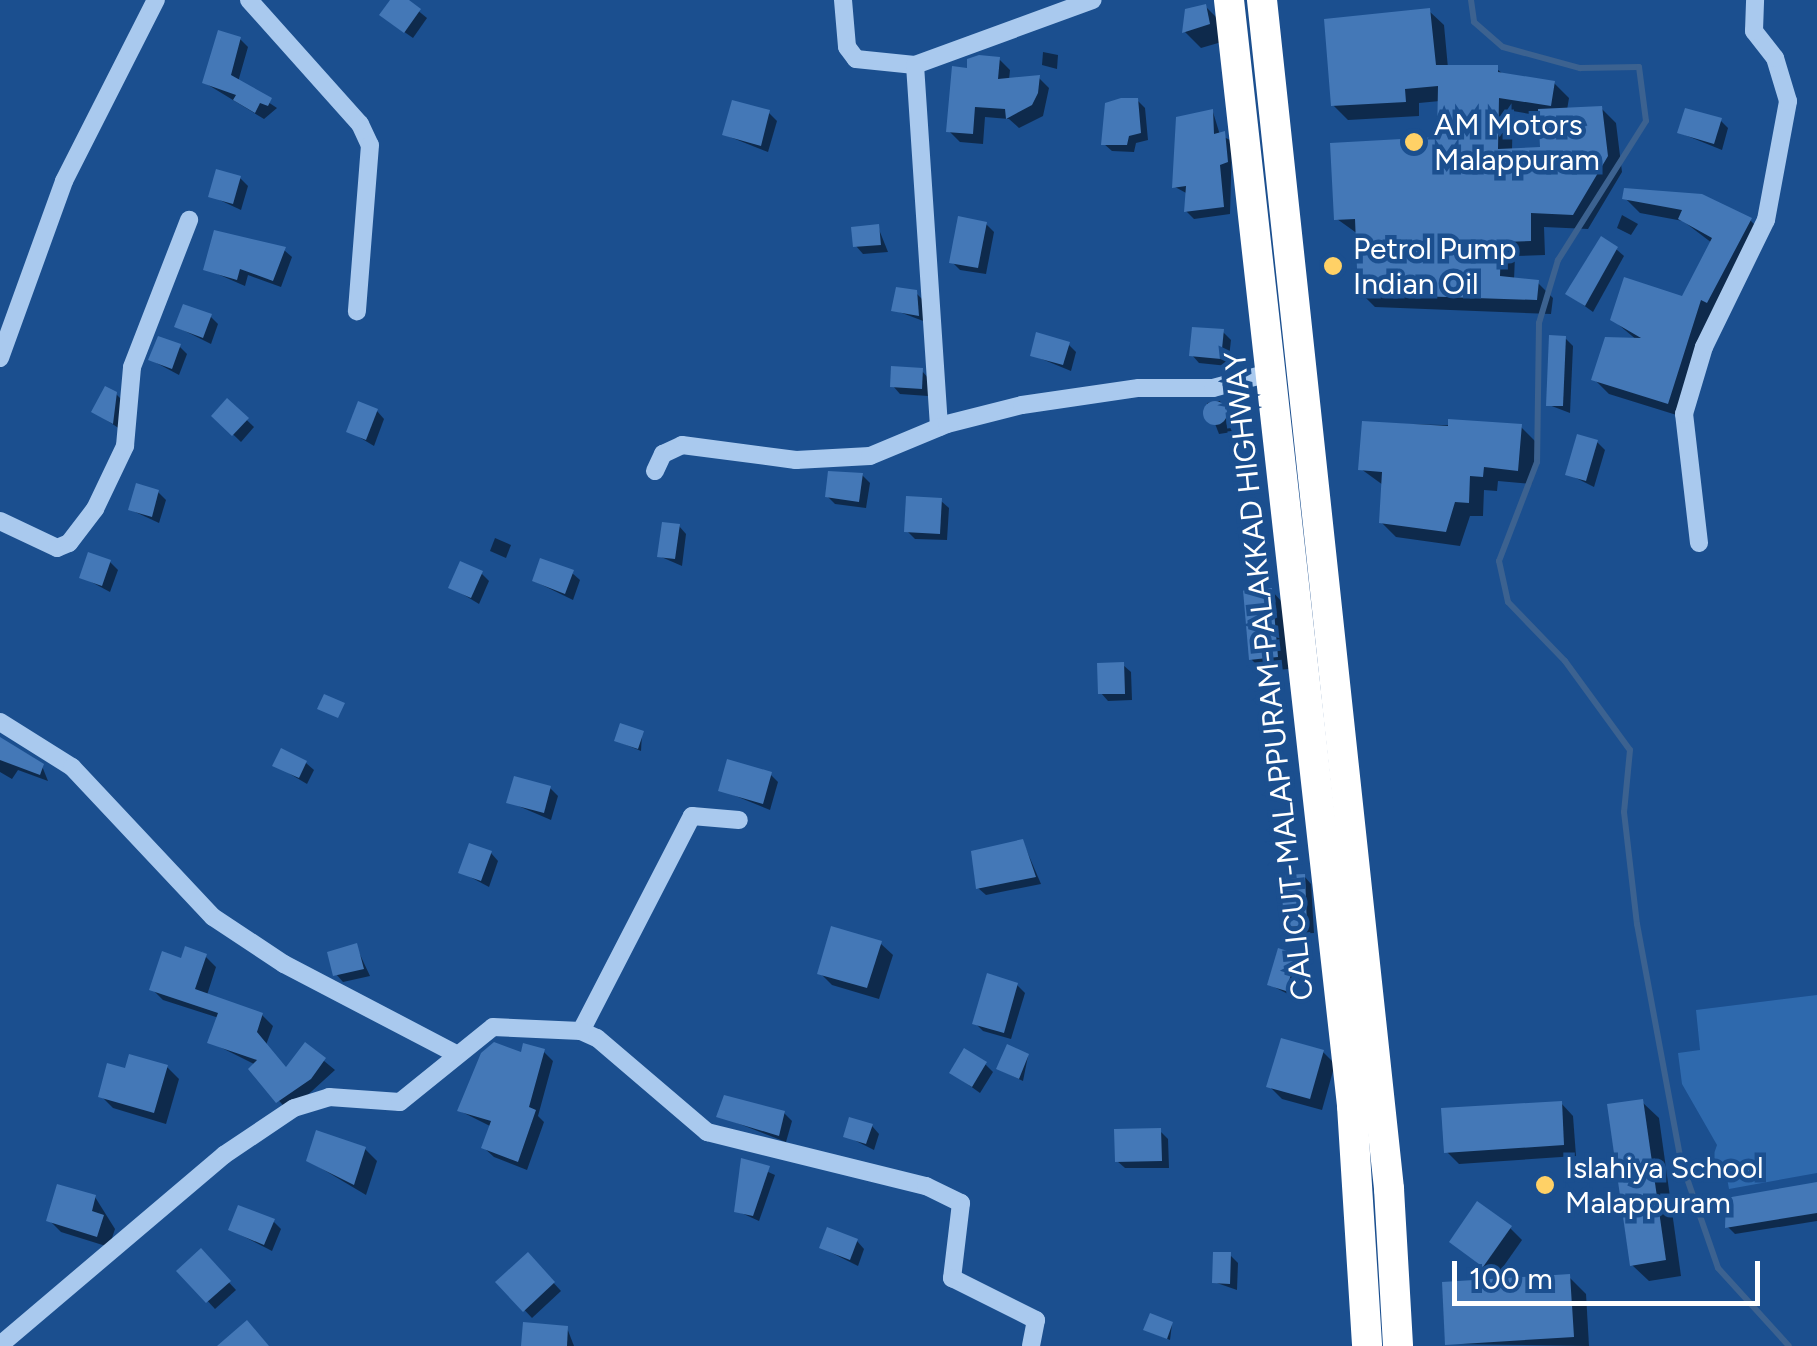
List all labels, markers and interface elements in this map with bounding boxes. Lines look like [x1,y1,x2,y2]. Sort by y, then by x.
place label: AM Motors Malappuram [1434,107,1600,178]
marker: AM Motors Malappuram [1403,131,1425,153]
place label: Petrol Pump Indian Oil [1353,231,1517,302]
marker: Petrol Pump Indian Oil [1322,255,1344,277]
street label: CALICUT-MALAPPURAM-PALAKKAD HIGHWAY [1217,350,1321,1002]
place label: Islahiya School Malappuram [1565,1150,1764,1220]
marker: Islahiya School Malappuram [1534,1174,1556,1196]
scale bar [1457,1241,1764,1303]
text: 100 m [1469,1260,1553,1297]

